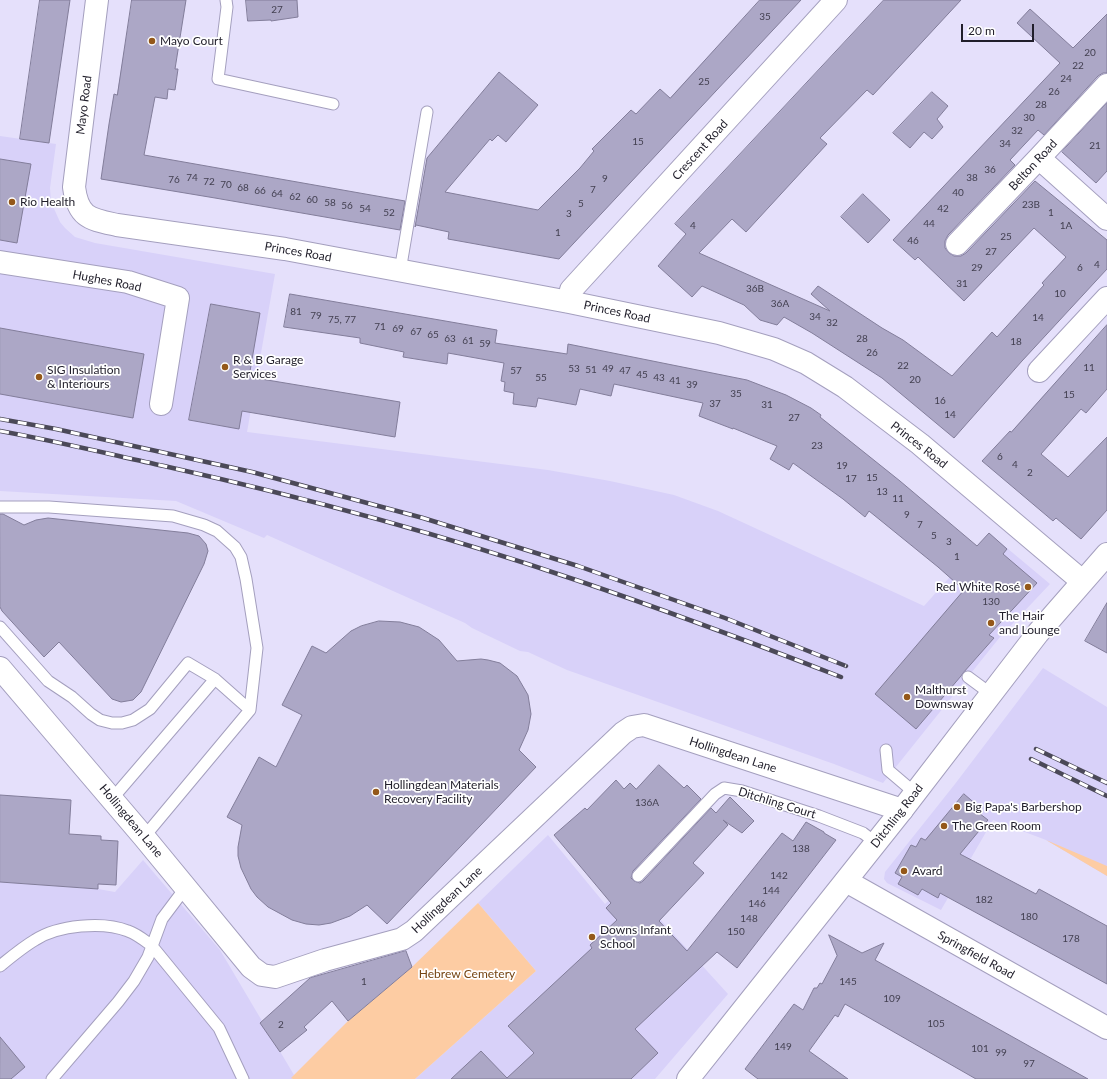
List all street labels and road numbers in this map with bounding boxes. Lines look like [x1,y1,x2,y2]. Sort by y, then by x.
street label: Mayo Road [73,75,95,135]
street label: Crescent Road [669,117,731,183]
street label: Belton Road [1006,137,1060,193]
street label: Princes Road [263,239,333,265]
street label: Hughes Road [71,267,143,295]
street label: Princes Road [582,298,652,326]
street label: Princes Road [888,418,950,472]
street label: Hollingdean Lane [687,734,779,776]
street label: Hollingdean Lane [96,781,166,861]
street label: Ditchling Road [868,781,926,851]
street label: Ditchling Court [736,784,818,822]
street label: Hollingdean Lane [409,864,485,936]
street label: Springfield Road [935,928,1017,982]

